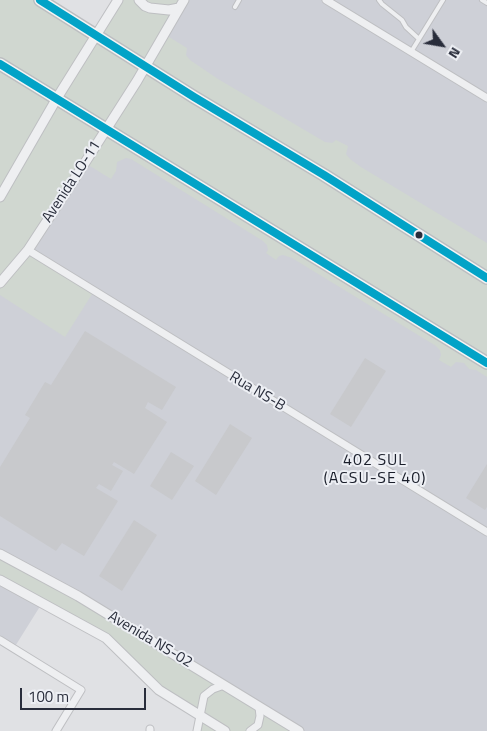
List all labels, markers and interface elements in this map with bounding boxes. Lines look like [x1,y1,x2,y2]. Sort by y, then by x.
north arrow [417,20,467,70]
text: N [444,44,467,63]
street label: Avenida LO-11 [39,138,105,226]
unlabelled marker [414,230,424,240]
street label: Rua NS-B [226,368,288,416]
district label: 402 SUL (ACSU-SE 40) [322,451,428,489]
street label: Avenida NS-02 [105,608,195,672]
scale bar [22,678,149,710]
text: 100 m [28,685,69,708]

